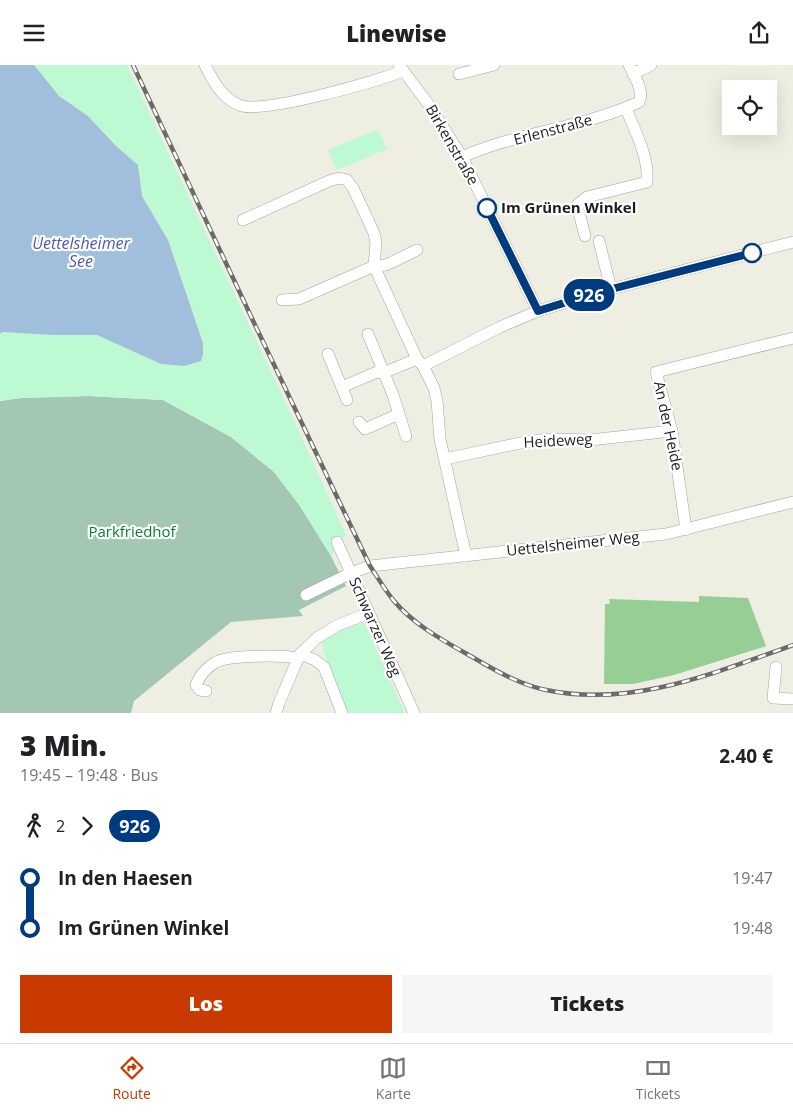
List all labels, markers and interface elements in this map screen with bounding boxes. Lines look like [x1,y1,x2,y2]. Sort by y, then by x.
text: Linewise [346,18,447,48]
icon: menu [20,19,48,47]
icon: share [745,19,773,47]
map controls [722,80,777,135]
button: locate [722,80,777,135]
street label: Birkenstraße [422,101,484,188]
street label: Erlenstraße [511,109,594,149]
place label: Im Grünen Winkel [501,197,636,217]
marker: Im Grünen Winkel [477,198,497,218]
water label: Uettelsheimer See [32,232,131,272]
unlabelled marker [742,243,762,263]
line badge: 926 [560,279,618,311]
text: 926 [574,283,604,307]
street label: An der Heide [650,379,688,472]
street label: Heideweg [523,428,593,452]
park label: Parkfriedhof [88,521,177,541]
street label: Uettelsheimer Weg [505,526,640,560]
street label: Schwarzer Weg [345,574,407,679]
text: 3 Min. [20,726,107,764]
text: 2.40 € [719,743,773,769]
text: 19:45 – 19:48 · Bus [20,764,158,786]
icon: walk [20,812,48,840]
icon: forward [73,812,101,840]
text: 926 [119,814,150,838]
text: 2 [56,815,65,837]
text: In den Haesen [58,865,193,891]
text: 19:47 [732,867,773,889]
text: Im Grünen Winkel [58,915,229,941]
text: 19:48 [732,917,773,939]
button: Los [20,975,392,1033]
button: Tickets [402,975,773,1033]
tab: Route [112,1054,151,1103]
tab: Karte [376,1054,411,1103]
tab: Tickets [636,1054,681,1103]

